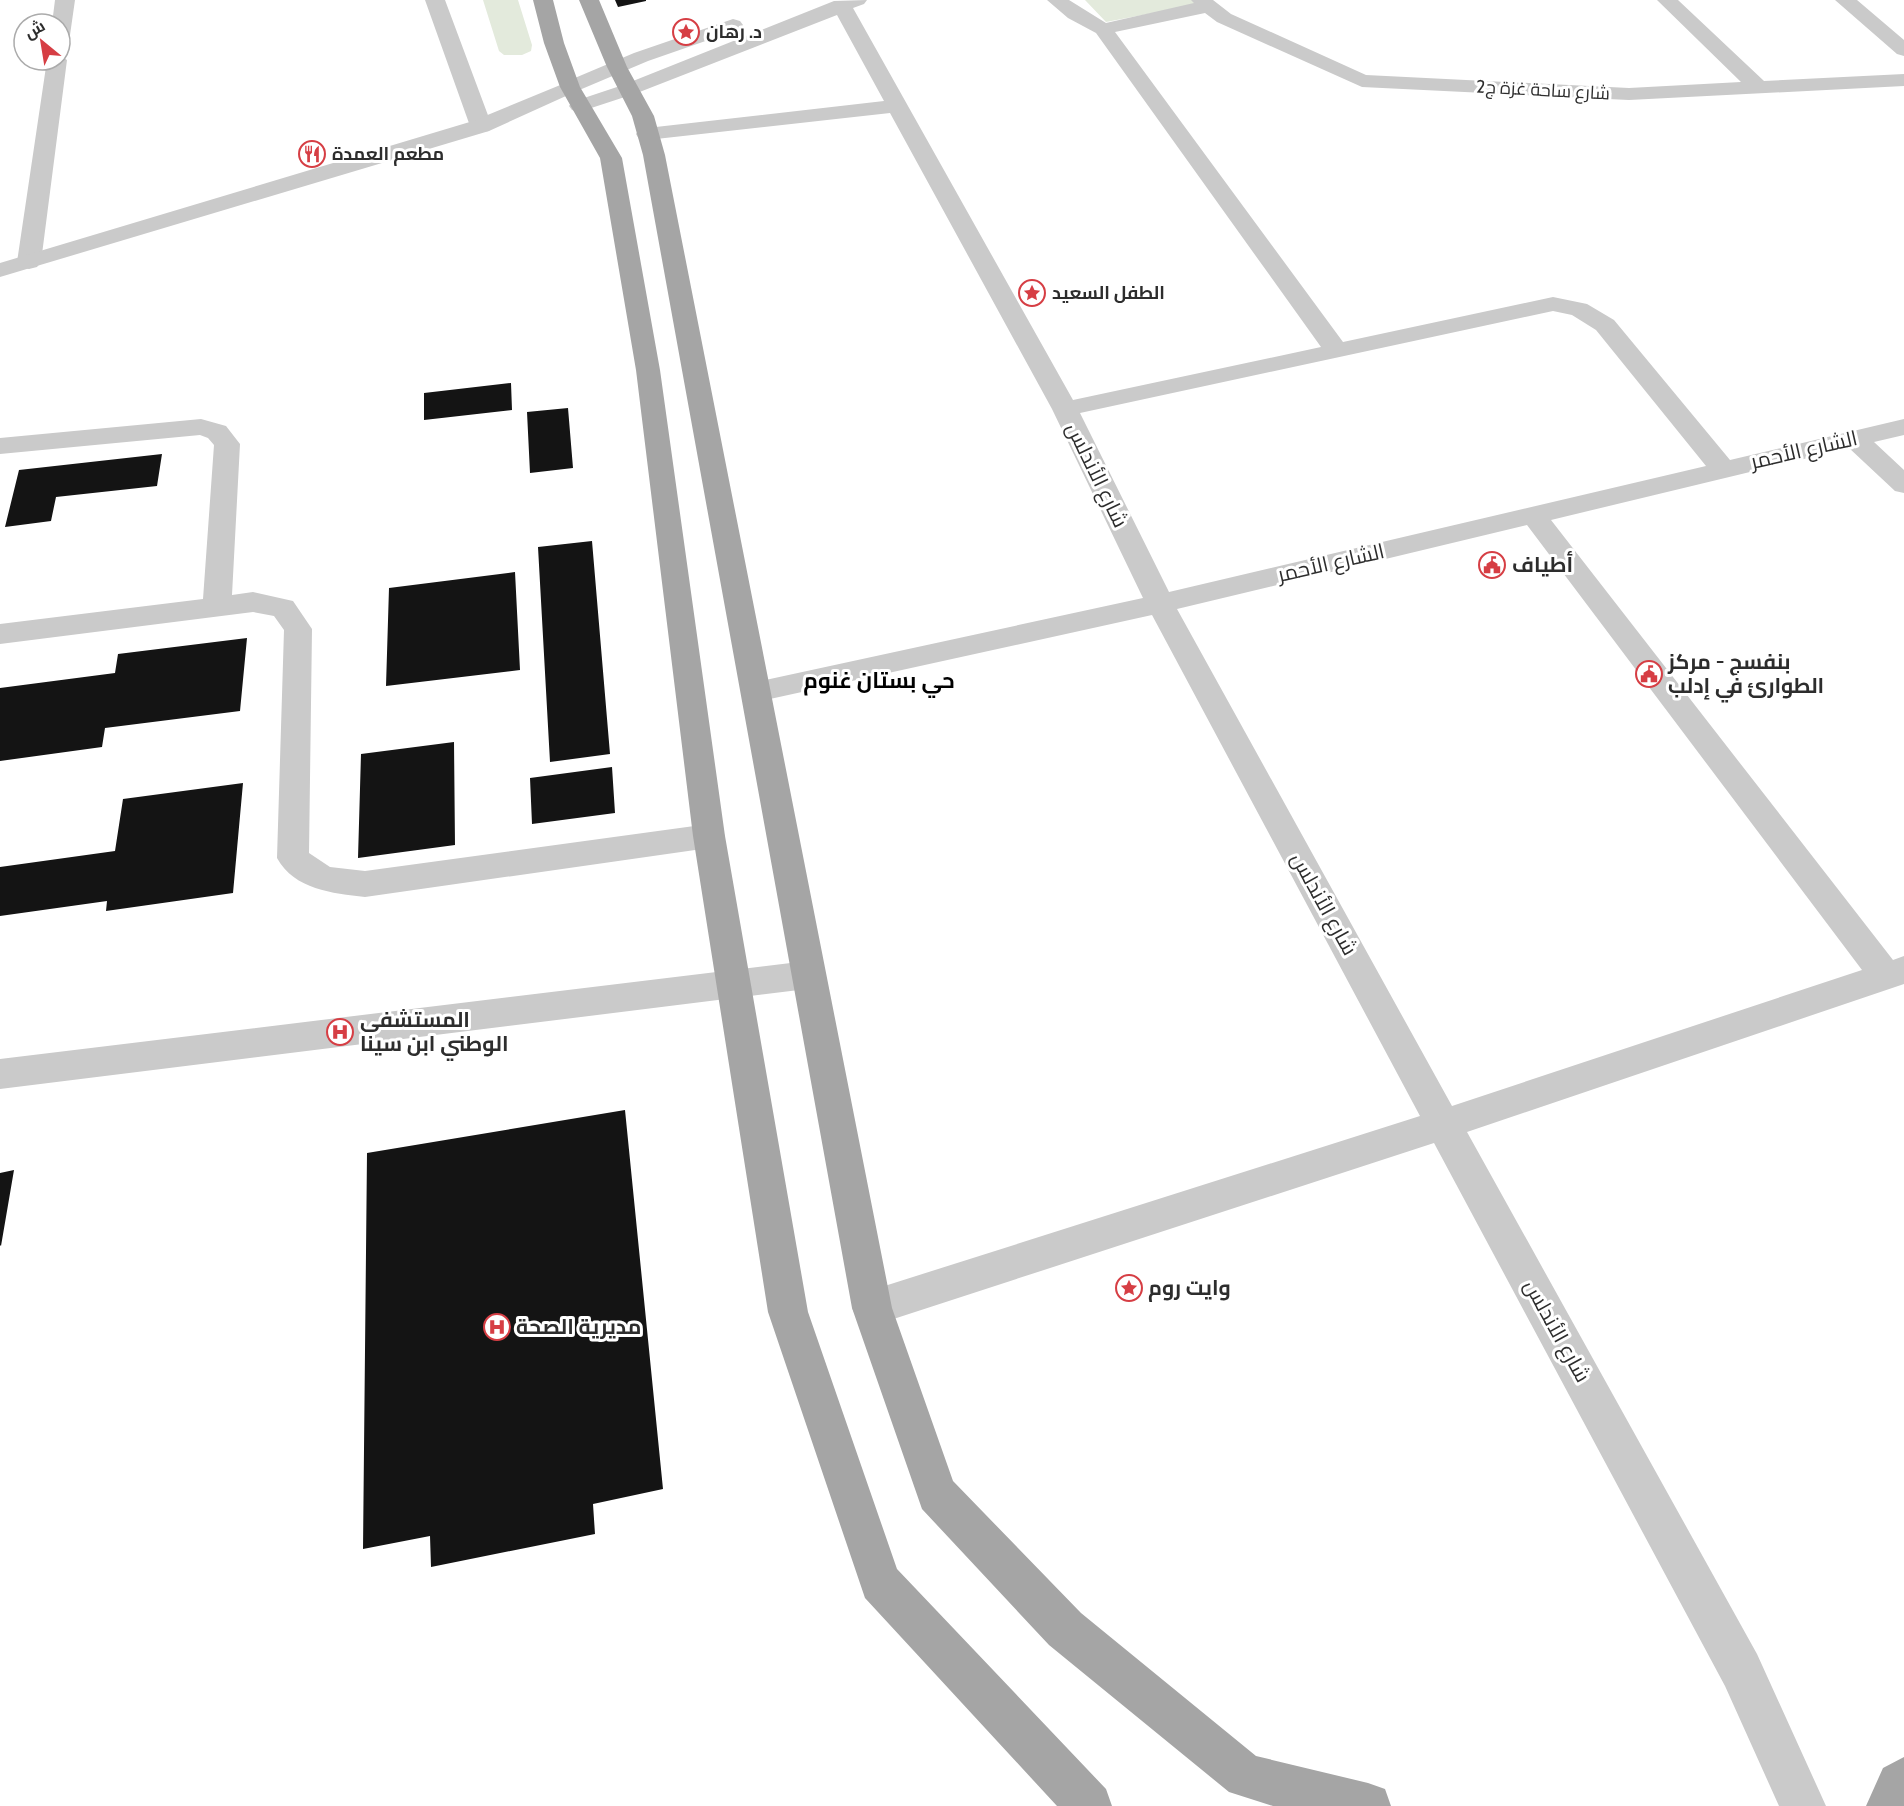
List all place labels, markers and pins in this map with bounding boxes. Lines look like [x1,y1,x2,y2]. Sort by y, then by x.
place icon: د. رهان [671,17,701,47]
place label: د. رهان [706,21,762,43]
restaurant icon: مطعم العمدة [297,139,327,169]
place label: مطعم العمدة [332,143,444,166]
place icon: الطفل السعيد [1017,278,1047,308]
place label: الطفل السعيد [1052,282,1165,304]
public building icon: أطياف [1477,550,1507,580]
place label: أطياف [1512,551,1573,577]
place label: بنفسج - مركز الطوارئ في إدلب [1667,649,1824,703]
public building icon: بنفسج - مركز الطوارئ في إدلب [1634,659,1664,689]
place label: المستشفى الوطني ابن سينا [360,1007,509,1061]
hospital icon: المستشفى الوطني ابن سينا [325,1017,355,1047]
place icon: وايت روم [1114,1273,1144,1303]
place label: وايت روم [1148,1275,1231,1302]
hospital icon: مديرية الصحة [482,1312,512,1342]
place label: مديرية الصحة [516,1314,641,1339]

